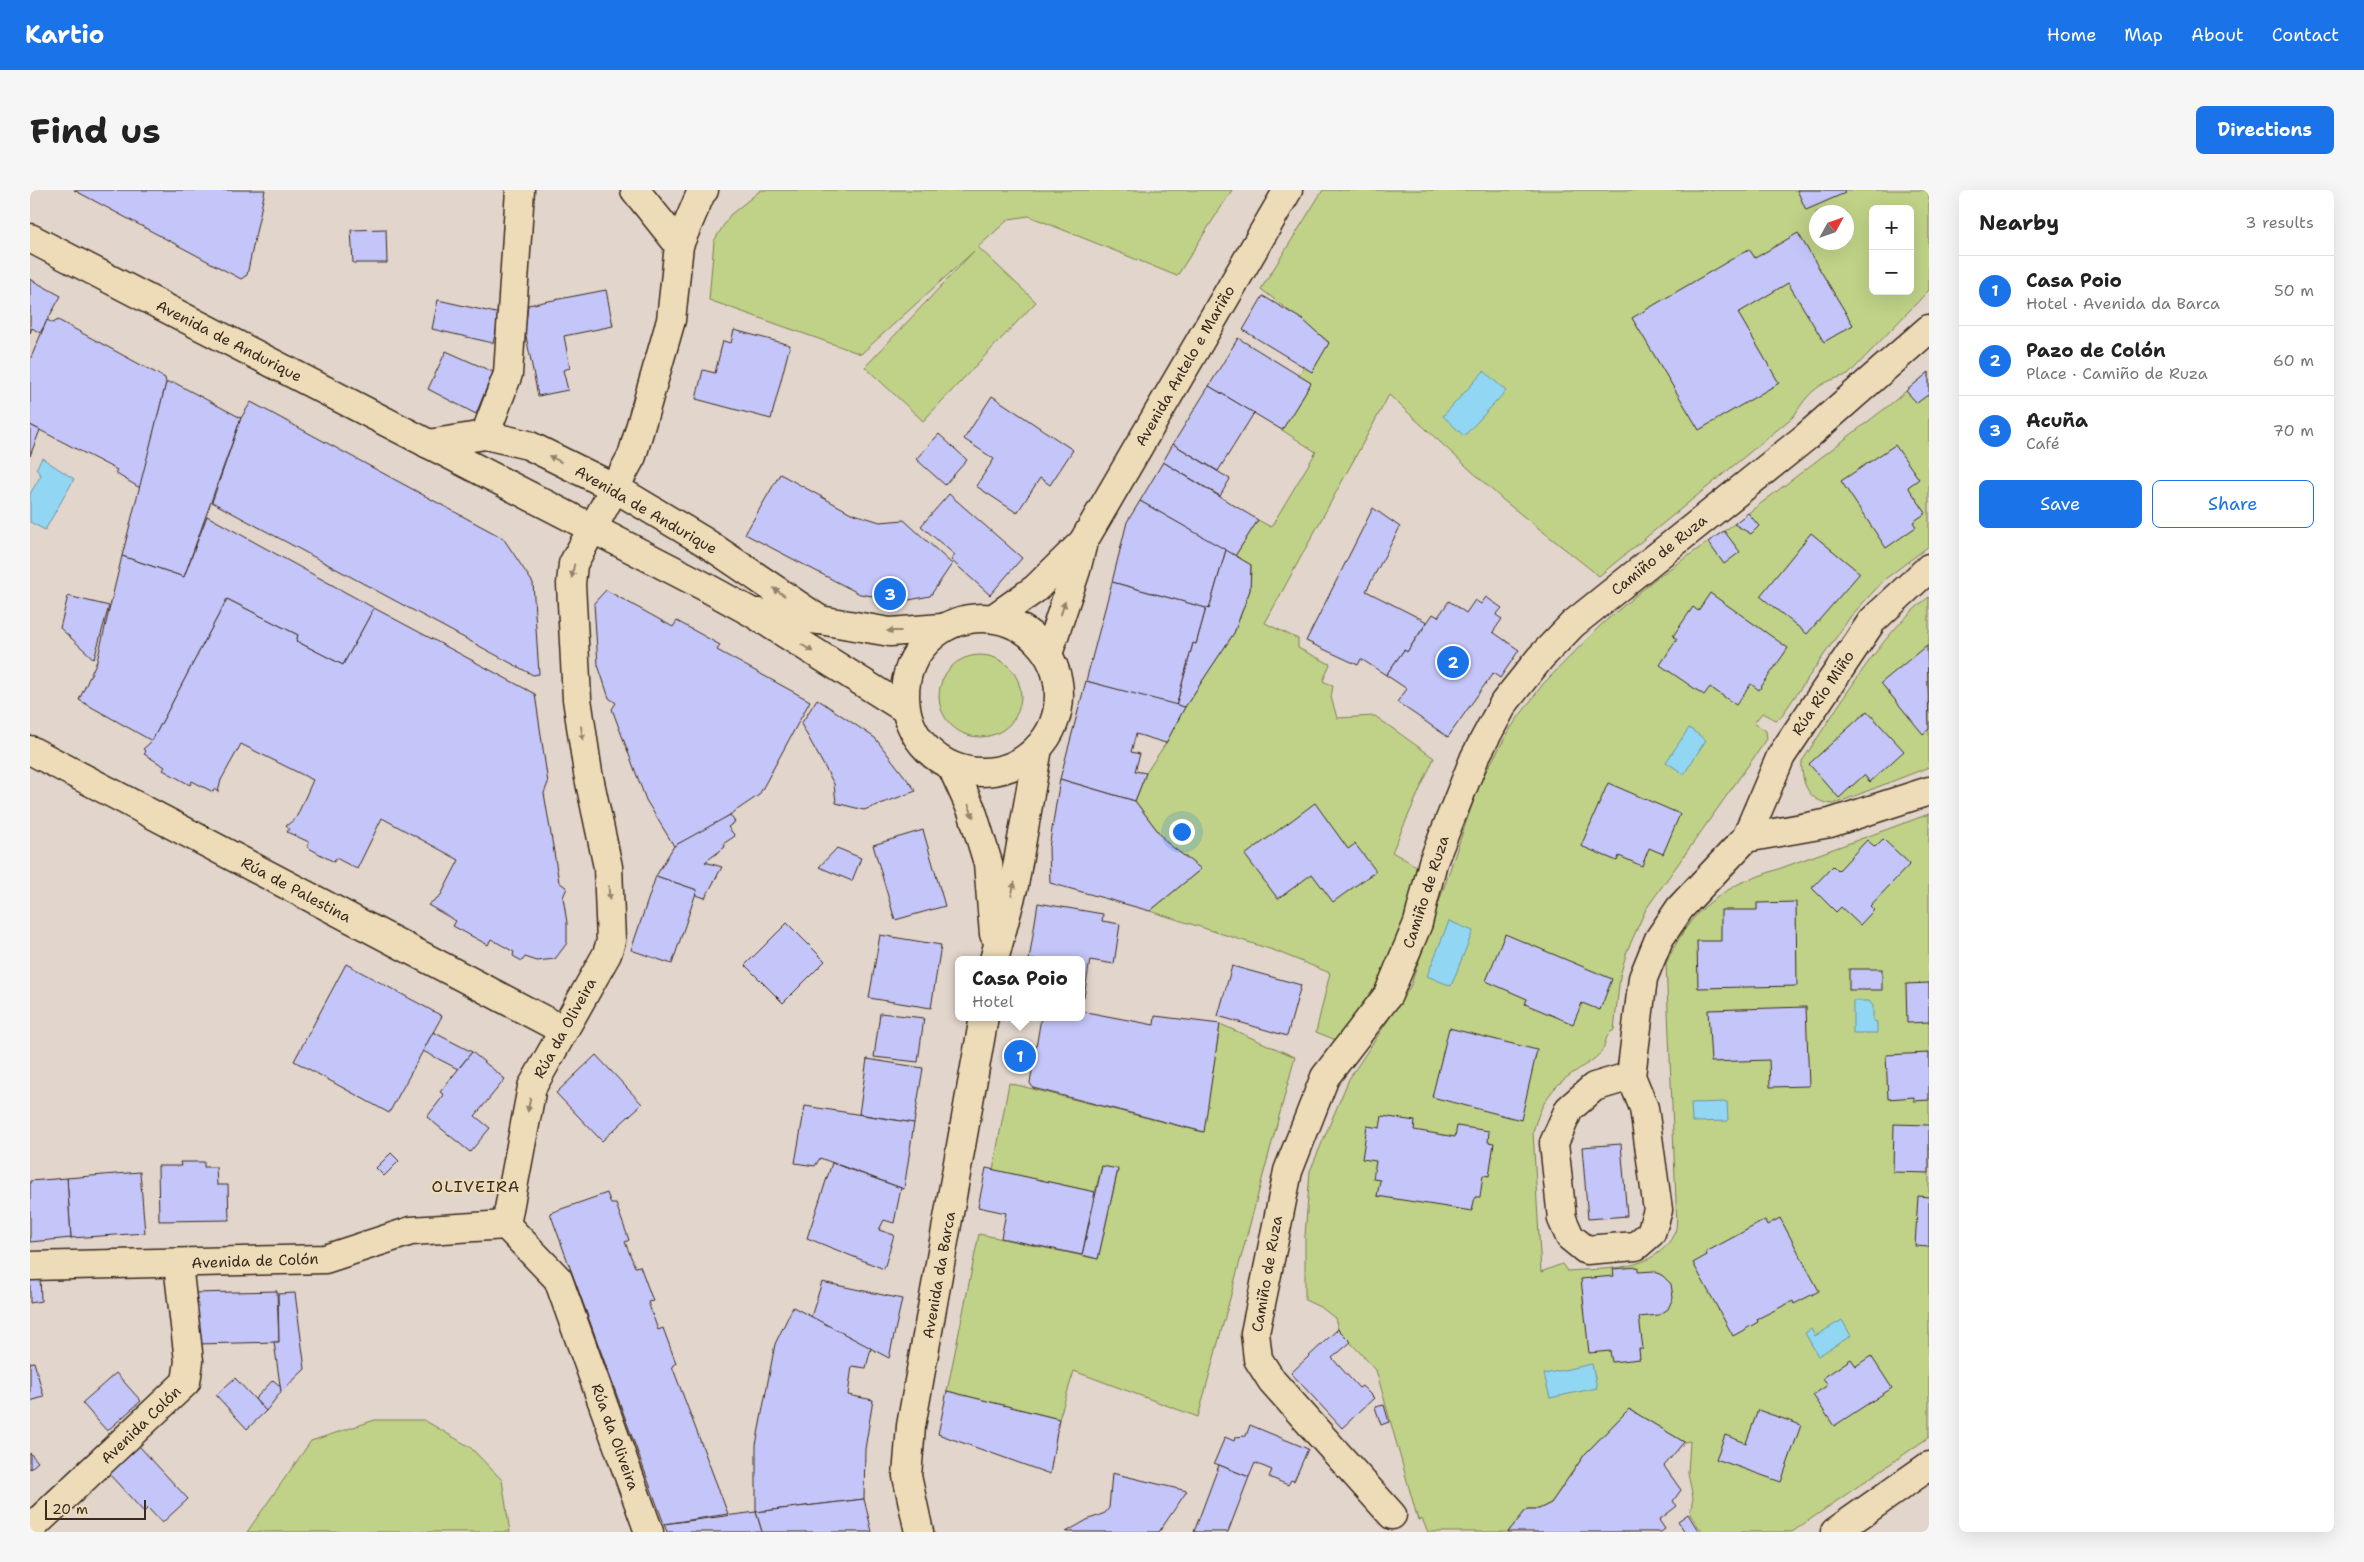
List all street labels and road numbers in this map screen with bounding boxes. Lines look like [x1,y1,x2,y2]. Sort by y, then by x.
street label: Avenida Antelo e Mariño [1131,282,1239,450]
street label: Avenida de Andurique [153,296,305,386]
street label: Avenida de Andurique [571,461,721,559]
street label: Camiño de Ruza [1607,510,1712,600]
street label: Rúa Río Miño [1787,647,1859,739]
street label: Camiño de Ruza [1398,832,1454,951]
street label: Rúa de Palestina [238,853,355,928]
street label: Rúa da Oliveira [529,974,601,1082]
street label: Avenida da Barca [918,1209,960,1340]
street label: Camiño de Ruza [1247,1214,1287,1334]
street label: Avenida de Colón [191,1249,319,1273]
street label: Rúa da Oliveira [586,1381,644,1494]
street label: Avenida Colón [97,1382,185,1468]

